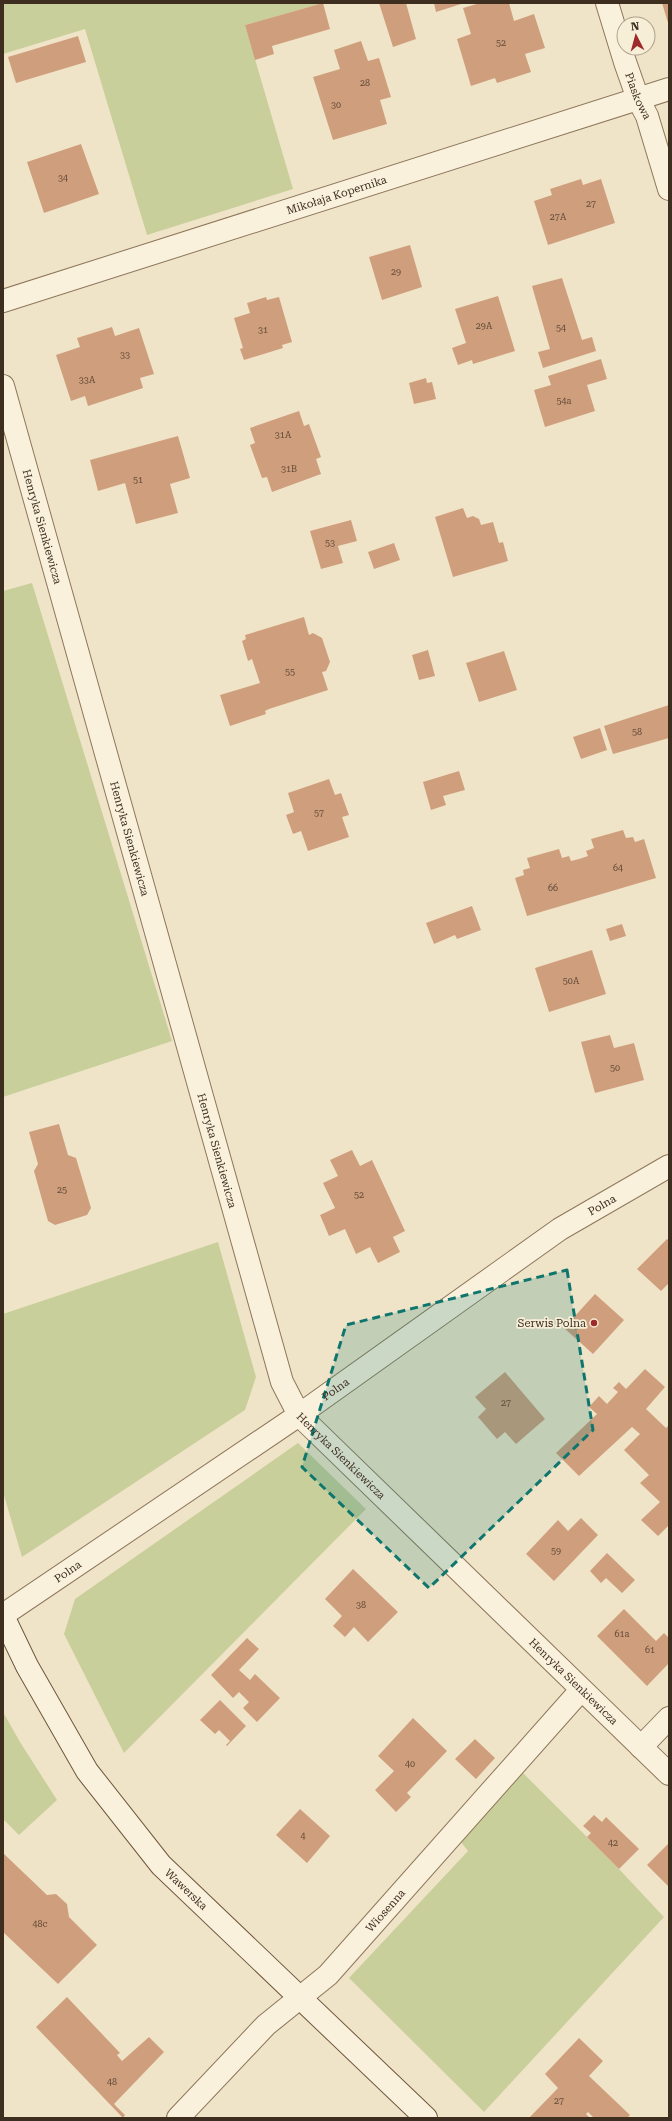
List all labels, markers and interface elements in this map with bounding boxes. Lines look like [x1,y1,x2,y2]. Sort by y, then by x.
north arrow [616,16,656,56]
text: N [630,20,640,33]
house number: 52 [496,38,506,48]
street label: Piaskowa [622,71,654,122]
house number: 28 [360,78,370,88]
house number: 30 [331,100,341,110]
house number: 34 [58,173,68,183]
street label: Mikołaja Kopernika [285,173,388,217]
house number: 27 [586,199,596,209]
house number: 27A [550,212,567,222]
house number: 29 [391,267,401,277]
house number: 29A [476,321,493,331]
house number: 54 [556,323,566,333]
house number: 31 [258,325,268,335]
house number: 33 [120,350,130,360]
house number: 33A [79,375,96,385]
house number: 54a [557,396,572,406]
house number: 31A [275,430,292,440]
house number: 31B [281,464,297,474]
street label: Henryka Sienkiewicza [20,468,64,586]
house number: 51 [133,475,143,485]
house number: 53 [325,538,335,548]
house number: 55 [285,667,295,677]
house number: 58 [632,727,642,737]
street label: Henryka Sienkiewicza [107,780,152,898]
house number: 57 [314,808,324,818]
house number: 64 [613,863,623,873]
house number: 66 [548,883,558,893]
house number: 50A [563,976,580,986]
house number: 50 [610,1063,620,1073]
street label: Henryka Sienkiewicza [194,1092,239,1210]
house number: 25 [57,1185,67,1195]
house number: 52 [354,1190,364,1200]
street label: Polna [586,1192,618,1218]
place label: Serwis Polna [517,1317,586,1330]
marker: Serwis Polna [589,1318,599,1328]
street label: Polna [320,1375,352,1403]
house number: 27 [501,1398,511,1408]
street label: Henryka Sienkiewicza [294,1410,388,1502]
house number: 59 [551,1546,561,1556]
street label: Polna [52,1558,84,1586]
house number: 38 [356,1600,366,1610]
house number: 61a [615,1629,630,1639]
street label: Henryka Sienkiewicza [526,1636,620,1728]
house number: 61 [645,1645,655,1655]
house number: 40 [405,1759,415,1769]
house number: 4 [300,1831,306,1841]
house number: 42 [608,1838,618,1848]
street label: Wawerska [162,1866,210,1913]
street label: Wiosenna [363,1887,408,1935]
house number: 48c [32,1919,48,1929]
house number: 48 [107,2077,117,2087]
house number: 27 [554,2096,564,2106]

